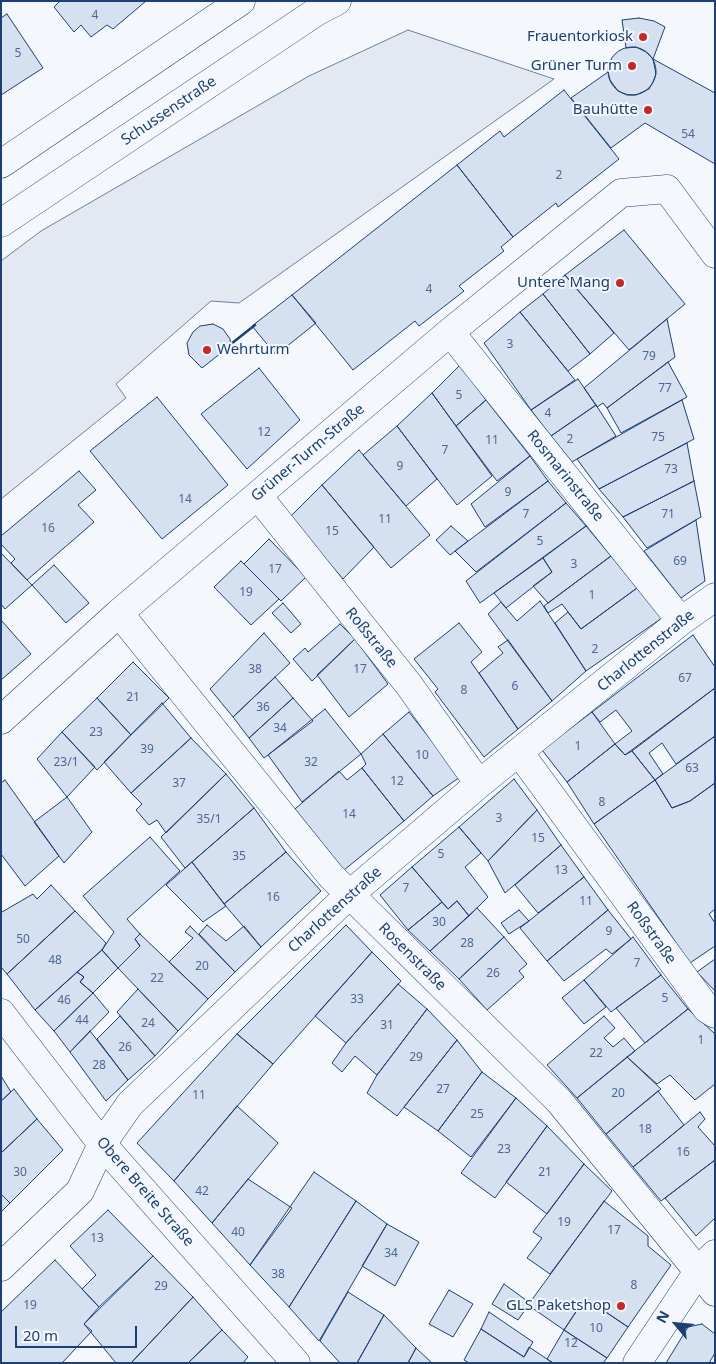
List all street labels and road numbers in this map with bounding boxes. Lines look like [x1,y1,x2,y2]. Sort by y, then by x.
street label: Schussenstraße [118,73,220,149]
street label: Grüner-Turm-Straße [248,400,368,506]
street label: Rosmarinstraße [523,427,607,525]
street label: Roßstraße [341,604,401,672]
street label: Charlottenstraße [594,606,698,696]
street label: Charlottenstraße [285,863,385,957]
street label: Roßstraße [622,898,680,968]
street label: Rosenstraße [374,919,450,995]
street label: Obere Breite Straße [93,1134,197,1250]

